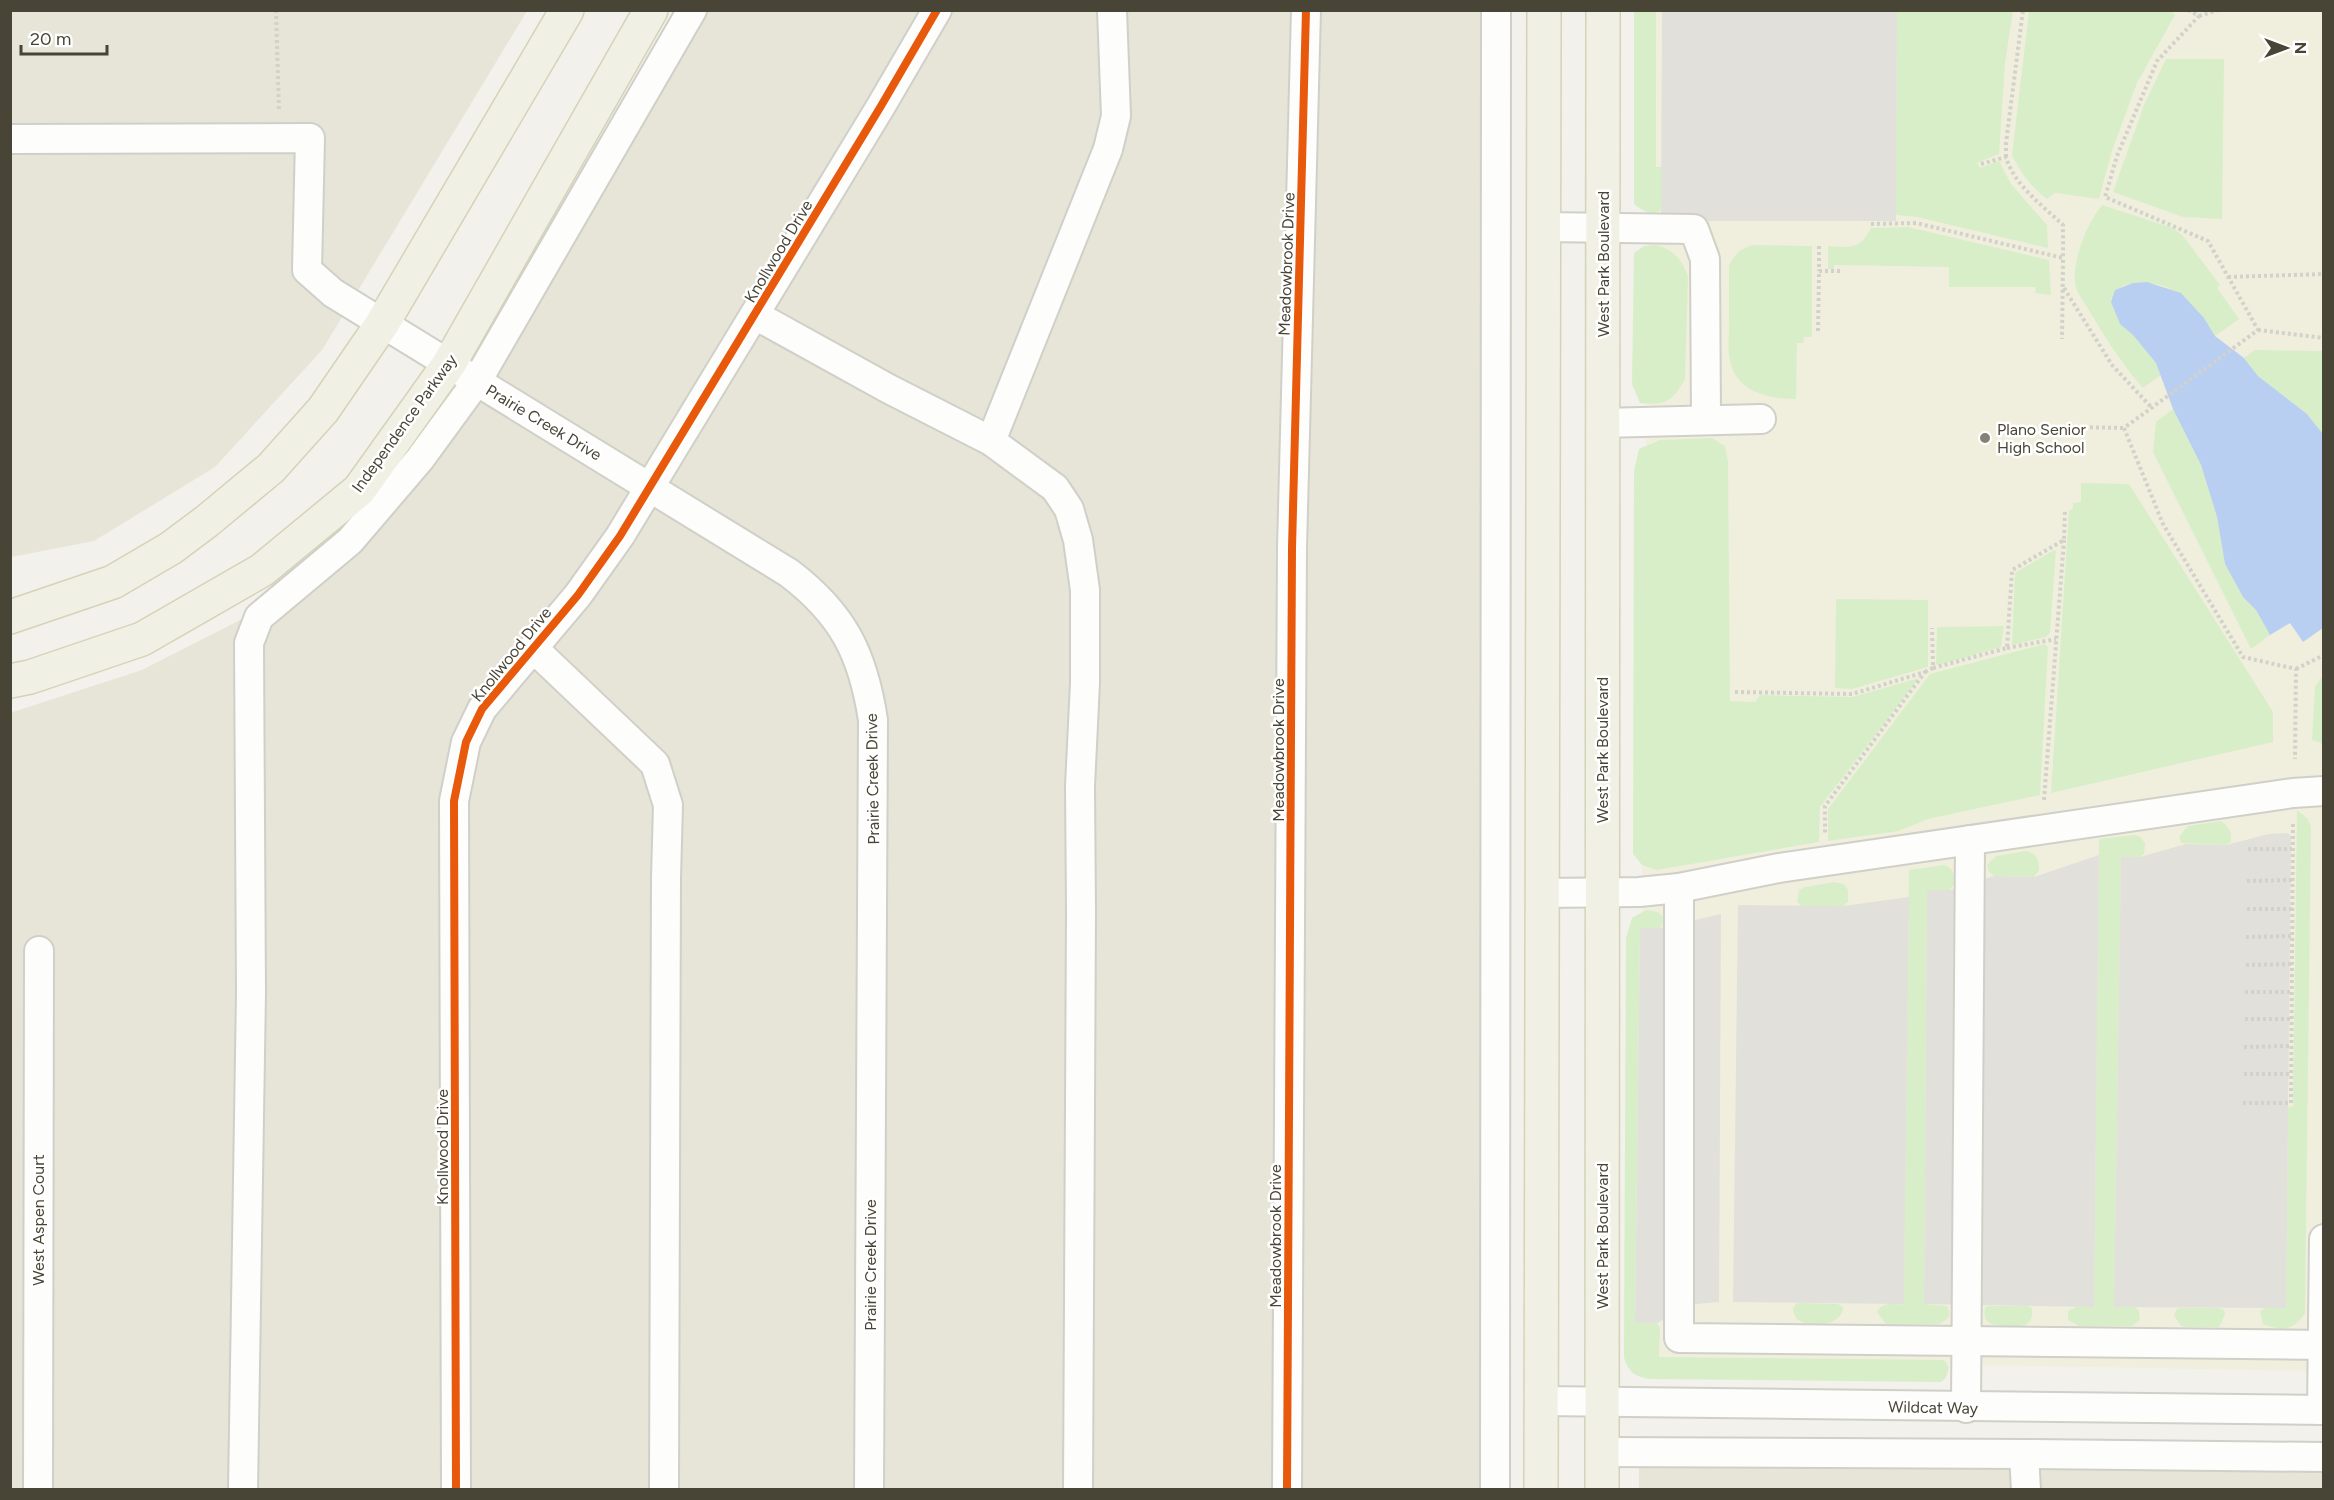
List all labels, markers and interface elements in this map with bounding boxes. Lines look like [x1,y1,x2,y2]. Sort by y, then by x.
scale bar [21,18,106,56]
north arrow [2256,18,2316,78]
text: 20 m [30,28,71,50]
text: N [2291,42,2310,54]
street label: West Park Boulevard [1594,191,1613,337]
street label: Meadowbrook Drive [1275,192,1299,336]
street label: Knollwood Drive [740,196,817,306]
street label: Independence Parkway [348,350,461,496]
street label: Prairie Creek Drive [483,380,605,465]
place label: Plano Senior High School [1997,420,2087,457]
marker: Plano Senior High School [1978,431,1992,445]
street label: Knollwood Drive [467,603,556,705]
street label: West Park Boulevard [1593,677,1612,823]
street label: Meadowbrook Drive [1269,678,1288,822]
street label: Prairie Creek Drive [862,713,883,845]
street label: Knollwood Drive [433,1089,452,1205]
street label: West Aspen Court [29,1154,48,1286]
street label: West Park Boulevard [1593,1163,1612,1309]
street label: Meadowbrook Drive [1266,1164,1285,1308]
street label: Prairie Creek Drive [861,1199,880,1331]
street label: Wildcat Way [1888,1397,1979,1418]

